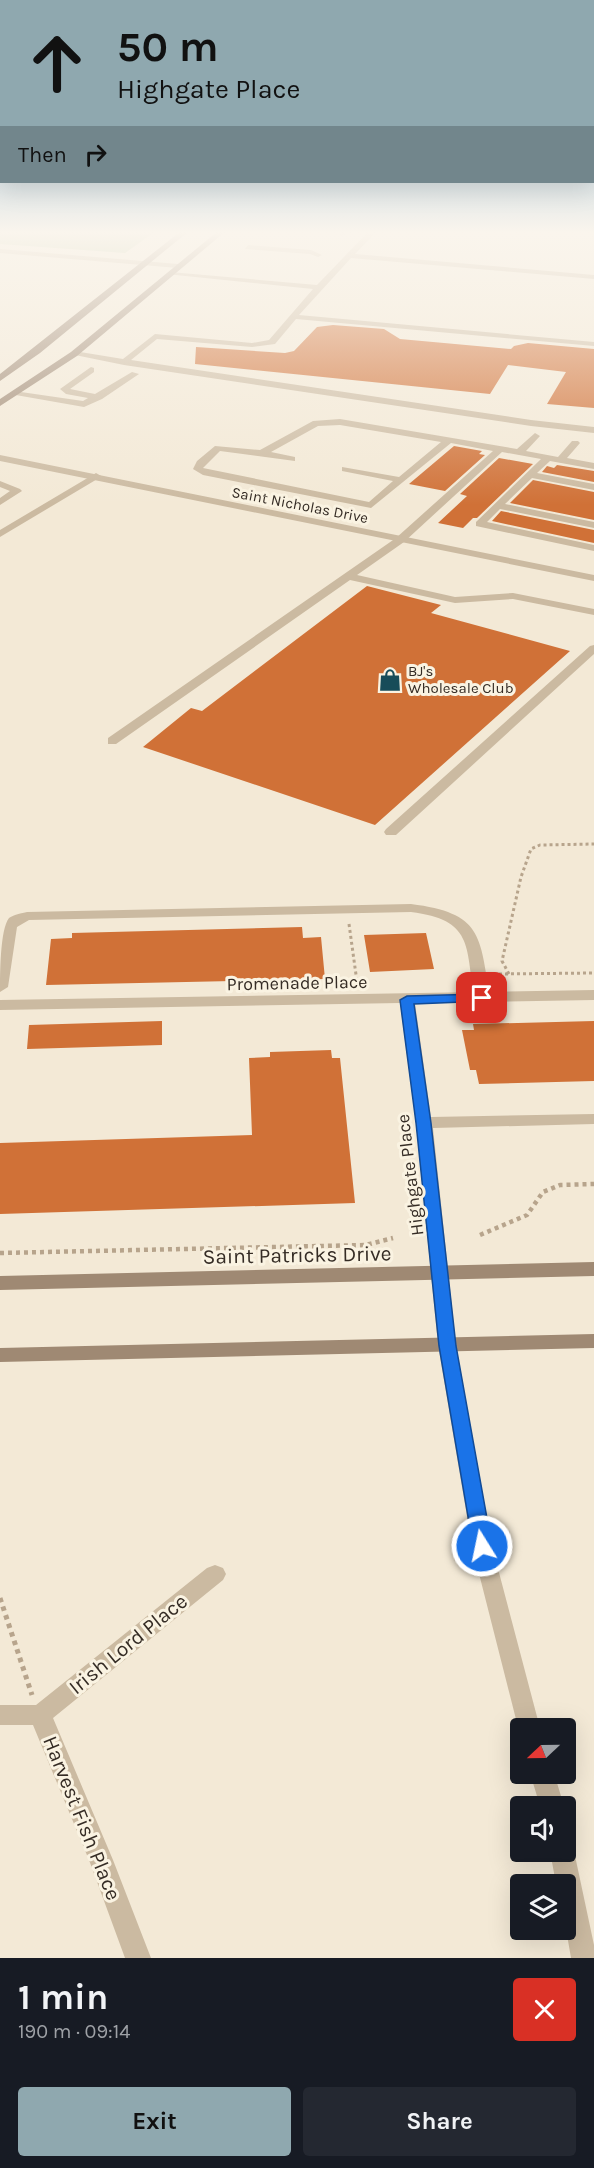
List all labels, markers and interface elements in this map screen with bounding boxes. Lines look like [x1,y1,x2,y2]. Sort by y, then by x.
text: 50 m [117,22,219,72]
icon: ahead [18,24,96,102]
text: Highgate Place [117,73,300,105]
icon: right [79,138,112,171]
text: Then [18,142,67,168]
street label: Saint Nicholas Drive [230,483,370,527]
place label: BJ's Wholesale Club [408,662,514,697]
shop icon: BJ's Wholesale Club [377,667,403,693]
street label: Promenade Place [226,971,368,995]
pin [456,972,507,1023]
icon: arrive [465,981,498,1014]
street label: Highgate Place [392,1113,428,1237]
street label: Saint Patricks Drive [202,1241,392,1269]
position arrow [450,1514,514,1578]
street label: Irish Lord Place [64,1589,192,1699]
north arrow [510,1718,576,1784]
map controls [510,1718,576,1940]
street label: Harvest Fish Place [38,1732,126,1904]
button: sound [510,1796,576,1862]
button: layers [510,1874,576,1940]
text: 1 min [18,1976,108,2018]
button: close [513,1978,576,2041]
text: 190 m · 09:14 [18,2020,130,2043]
button: Exit [18,2087,291,2156]
button: Share [303,2087,576,2156]

